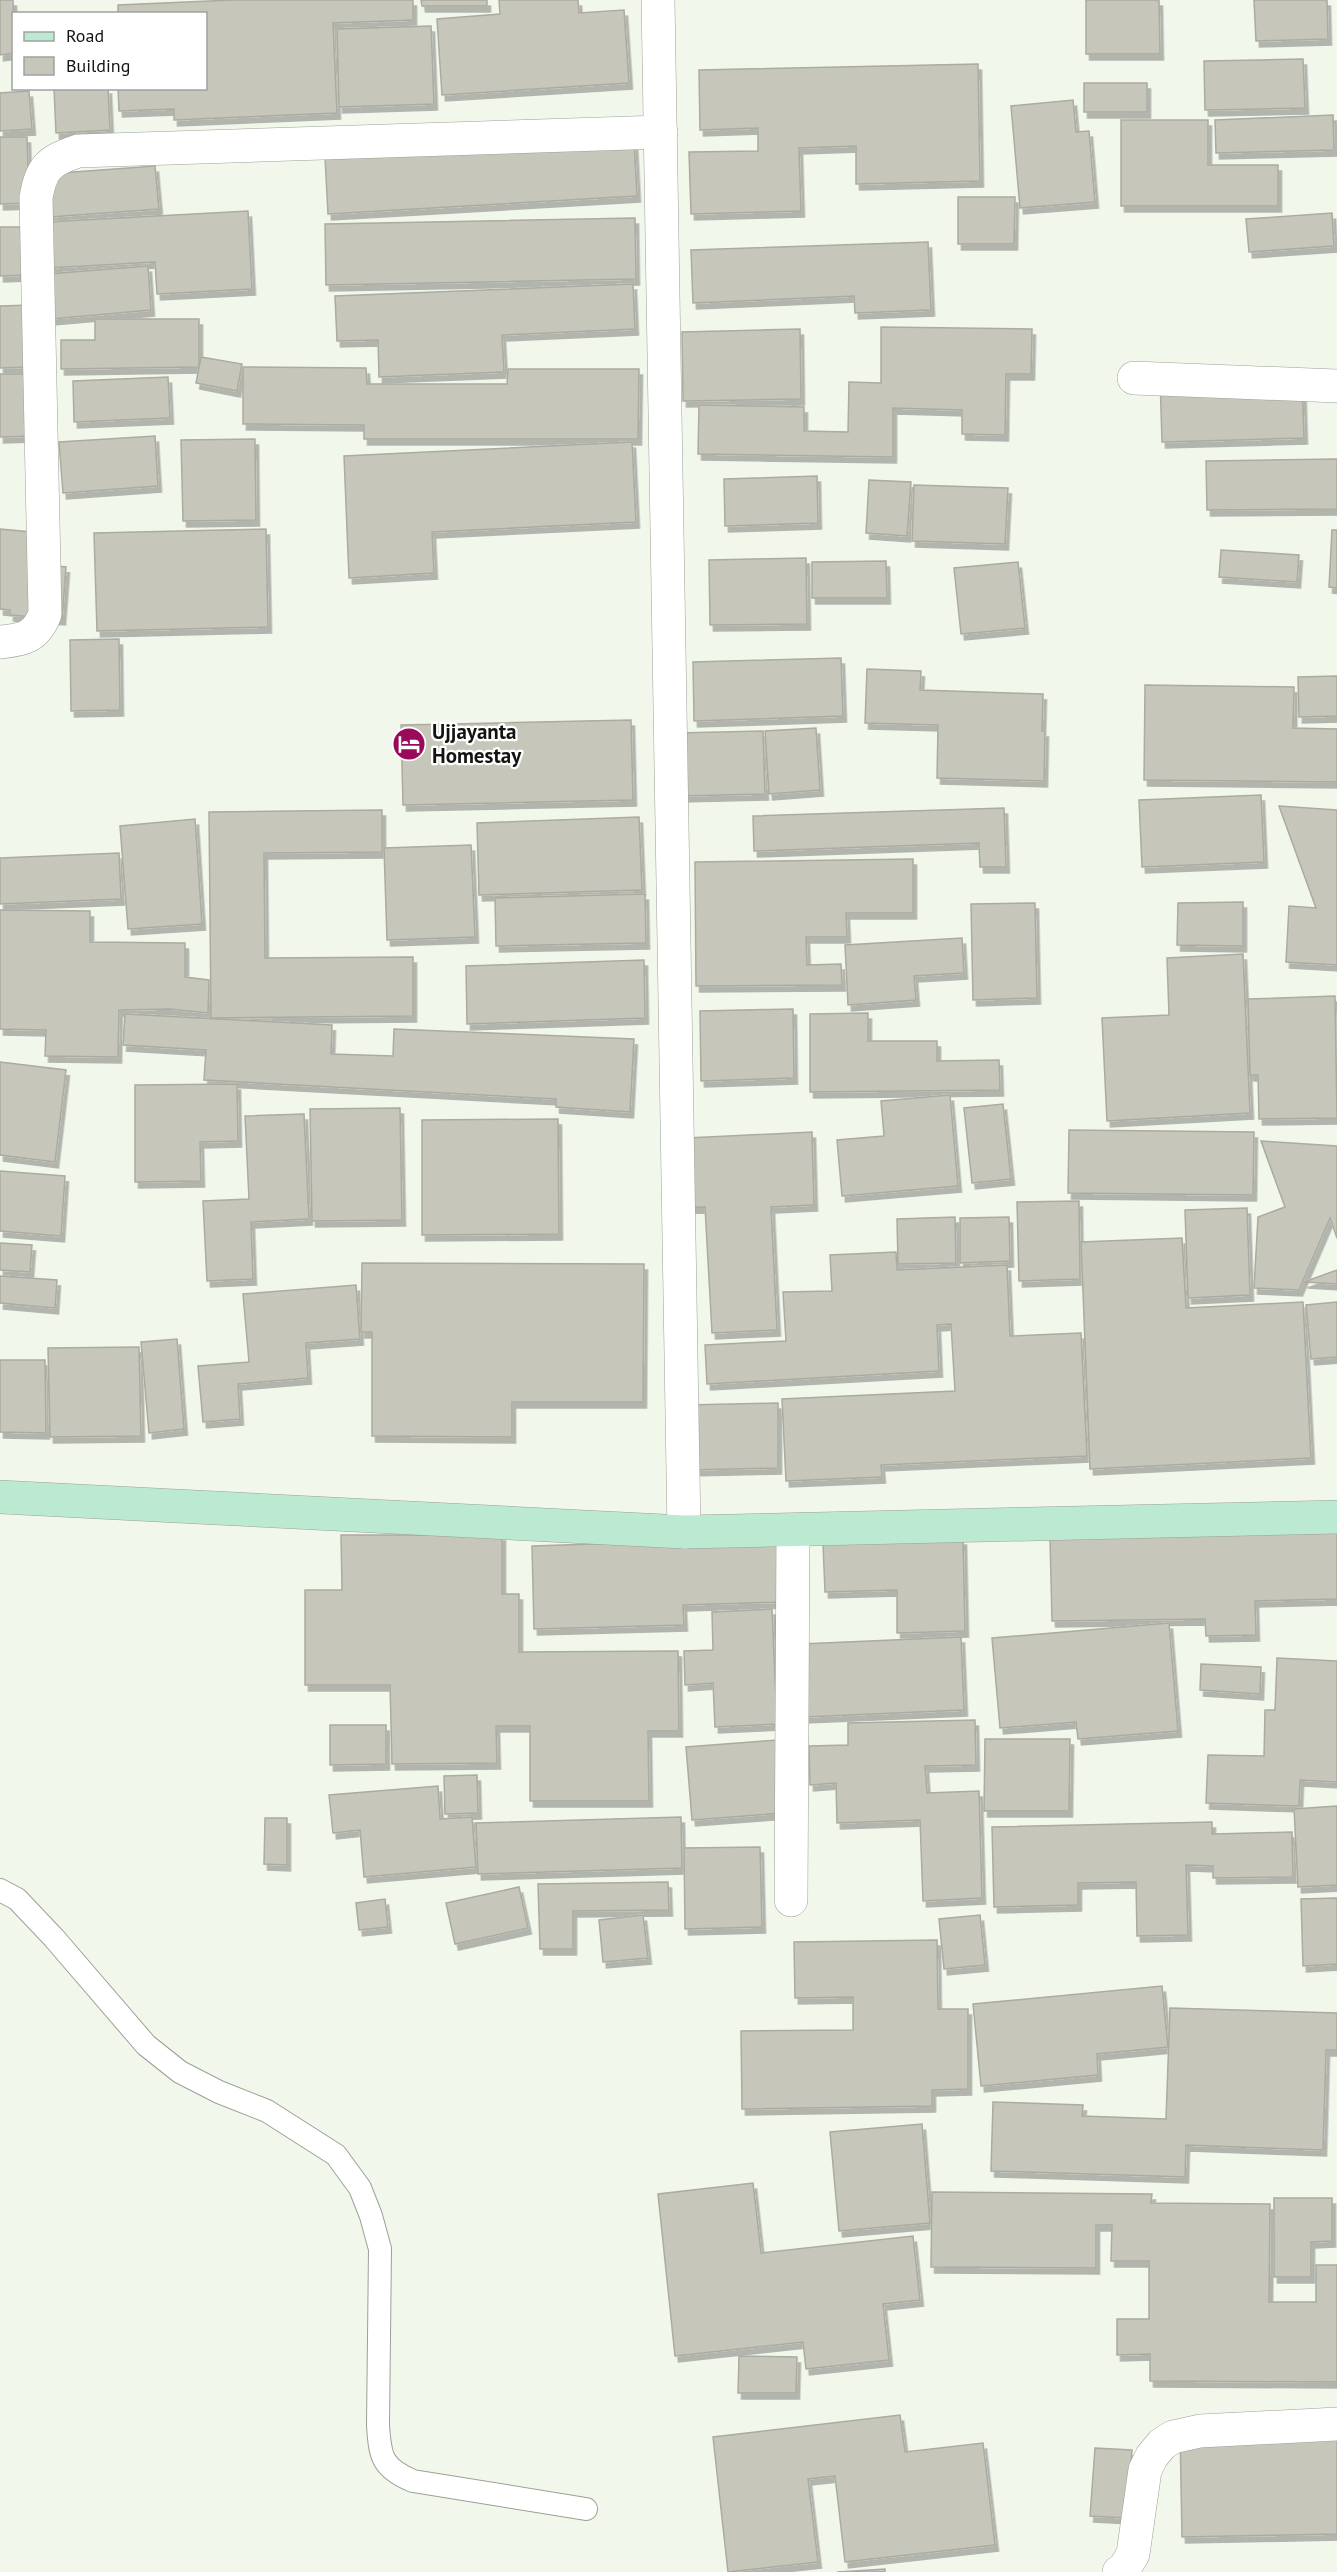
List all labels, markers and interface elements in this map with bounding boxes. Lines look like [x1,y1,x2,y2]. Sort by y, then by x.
legend [12,12,207,90]
text: Road [66,24,104,47]
text: Building [66,54,130,77]
place label: Ujjayanta Homestay [432,718,522,769]
hotel icon: Ujjayanta Homestay [391,726,427,762]

